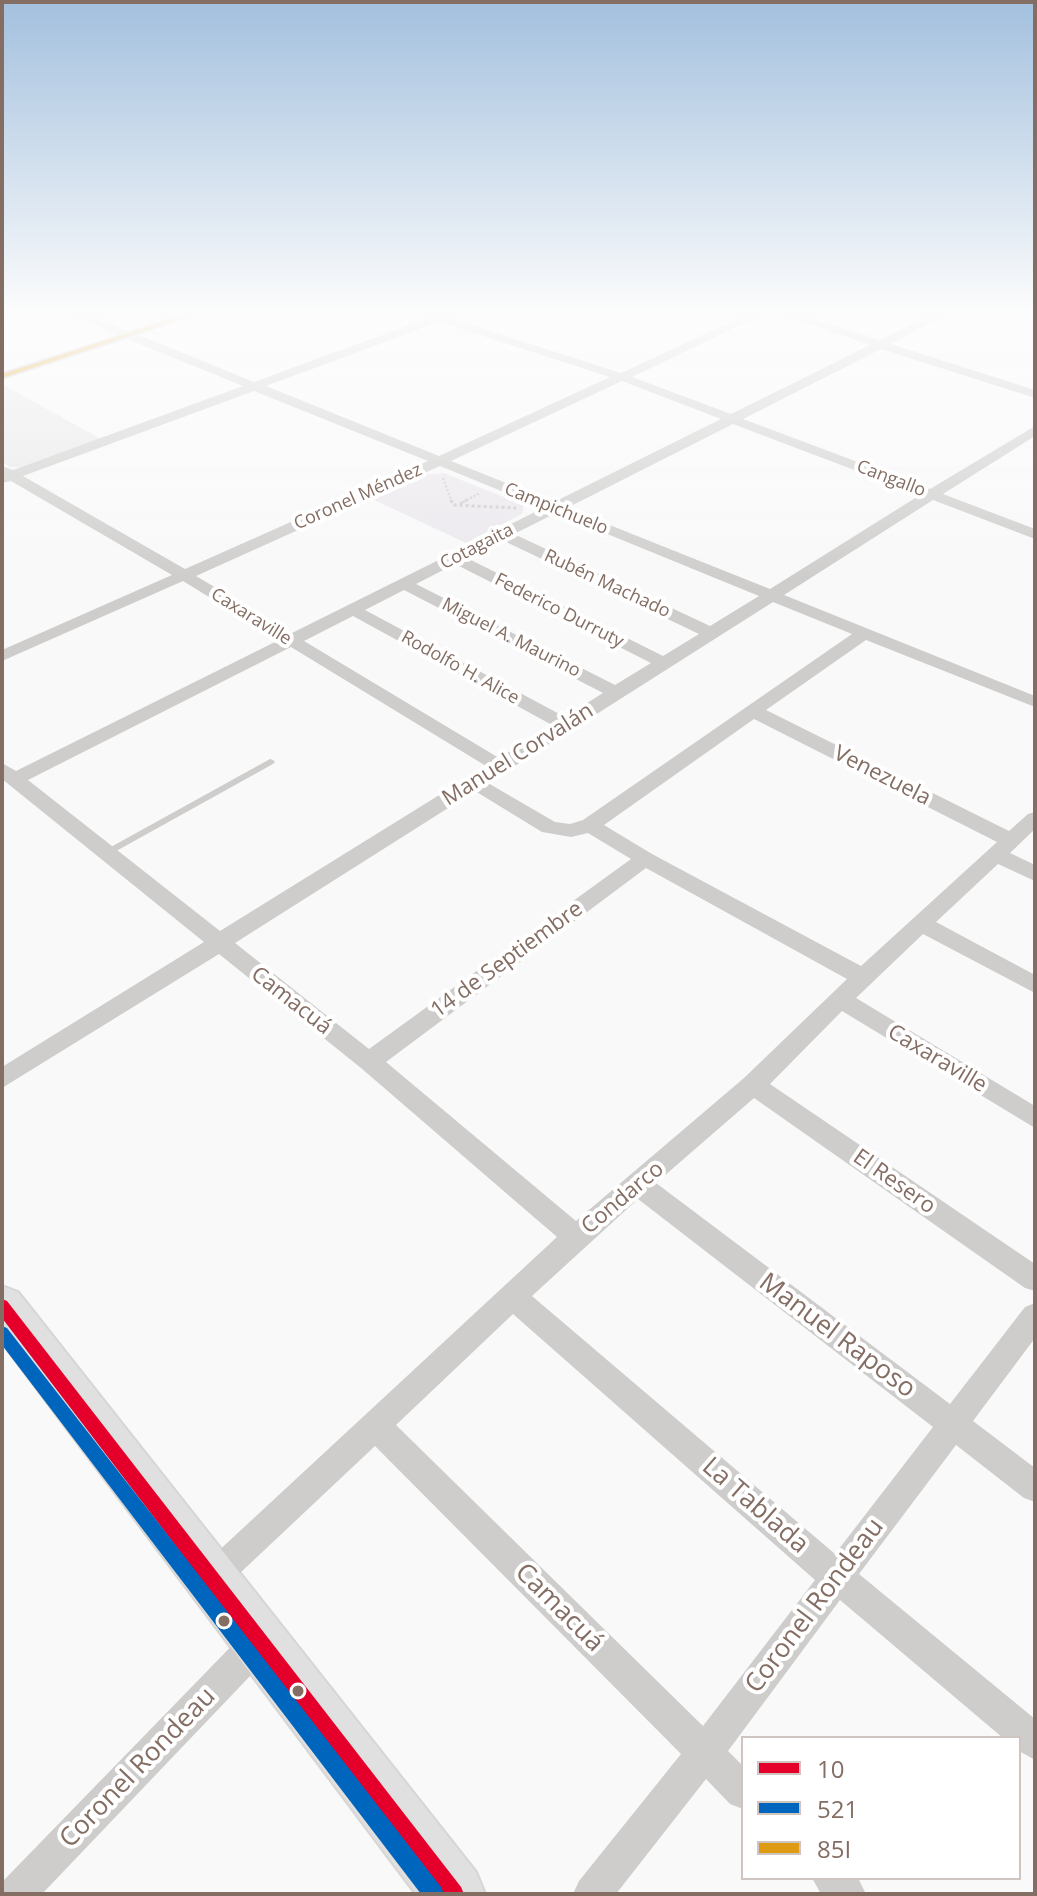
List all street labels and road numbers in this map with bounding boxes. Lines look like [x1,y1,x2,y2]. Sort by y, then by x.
street label: Cangallo [853,456,929,502]
street label: Coronel Méndez [291,459,425,535]
street label: Campichuelo [501,478,611,540]
street label: Cotagaita [437,519,517,575]
street label: Rubén Machado [540,545,674,623]
street label: Federico Durruty [491,569,627,653]
street label: Caxaraville [207,584,295,650]
street label: Miguel A. Maurino [438,594,584,682]
street label: Rodolfo H. Alice [397,627,523,709]
street label: Manuel Corvalán [438,698,598,812]
street label: Venezuela [829,740,935,812]
street label: 14 de Septiembre [426,896,588,1024]
street label: Camacuá [245,961,337,1041]
street label: Caxaraville [883,1019,991,1099]
street label: El Resero [848,1144,940,1220]
street label: Condarco [577,1156,669,1240]
street label: Manuel Raposo [753,1267,921,1405]
street label: La Tablada [695,1451,815,1561]
street label: Coronel Rondeau [739,1512,891,1700]
street label: Camacuá [508,1557,610,1659]
street label: Coronel Rondeau [54,1681,222,1855]

